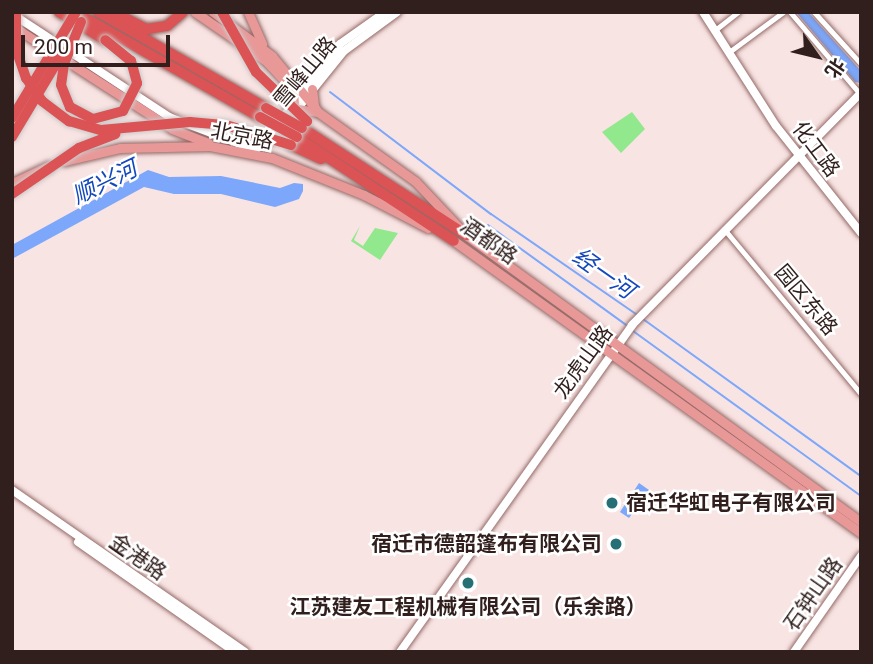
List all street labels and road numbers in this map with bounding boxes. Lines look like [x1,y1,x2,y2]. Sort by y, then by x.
street label: 雪峰山路 [268,32,342,112]
street label: 化工路 [787,116,845,182]
street label: 北京路 [209,118,275,154]
street label: 酒都路 [456,213,522,269]
street label: 园区东路 [769,260,843,340]
street label: 龙虎山路 [548,321,618,403]
street label: 金港路 [105,529,171,585]
street label: 石钟山路 [779,552,847,636]

